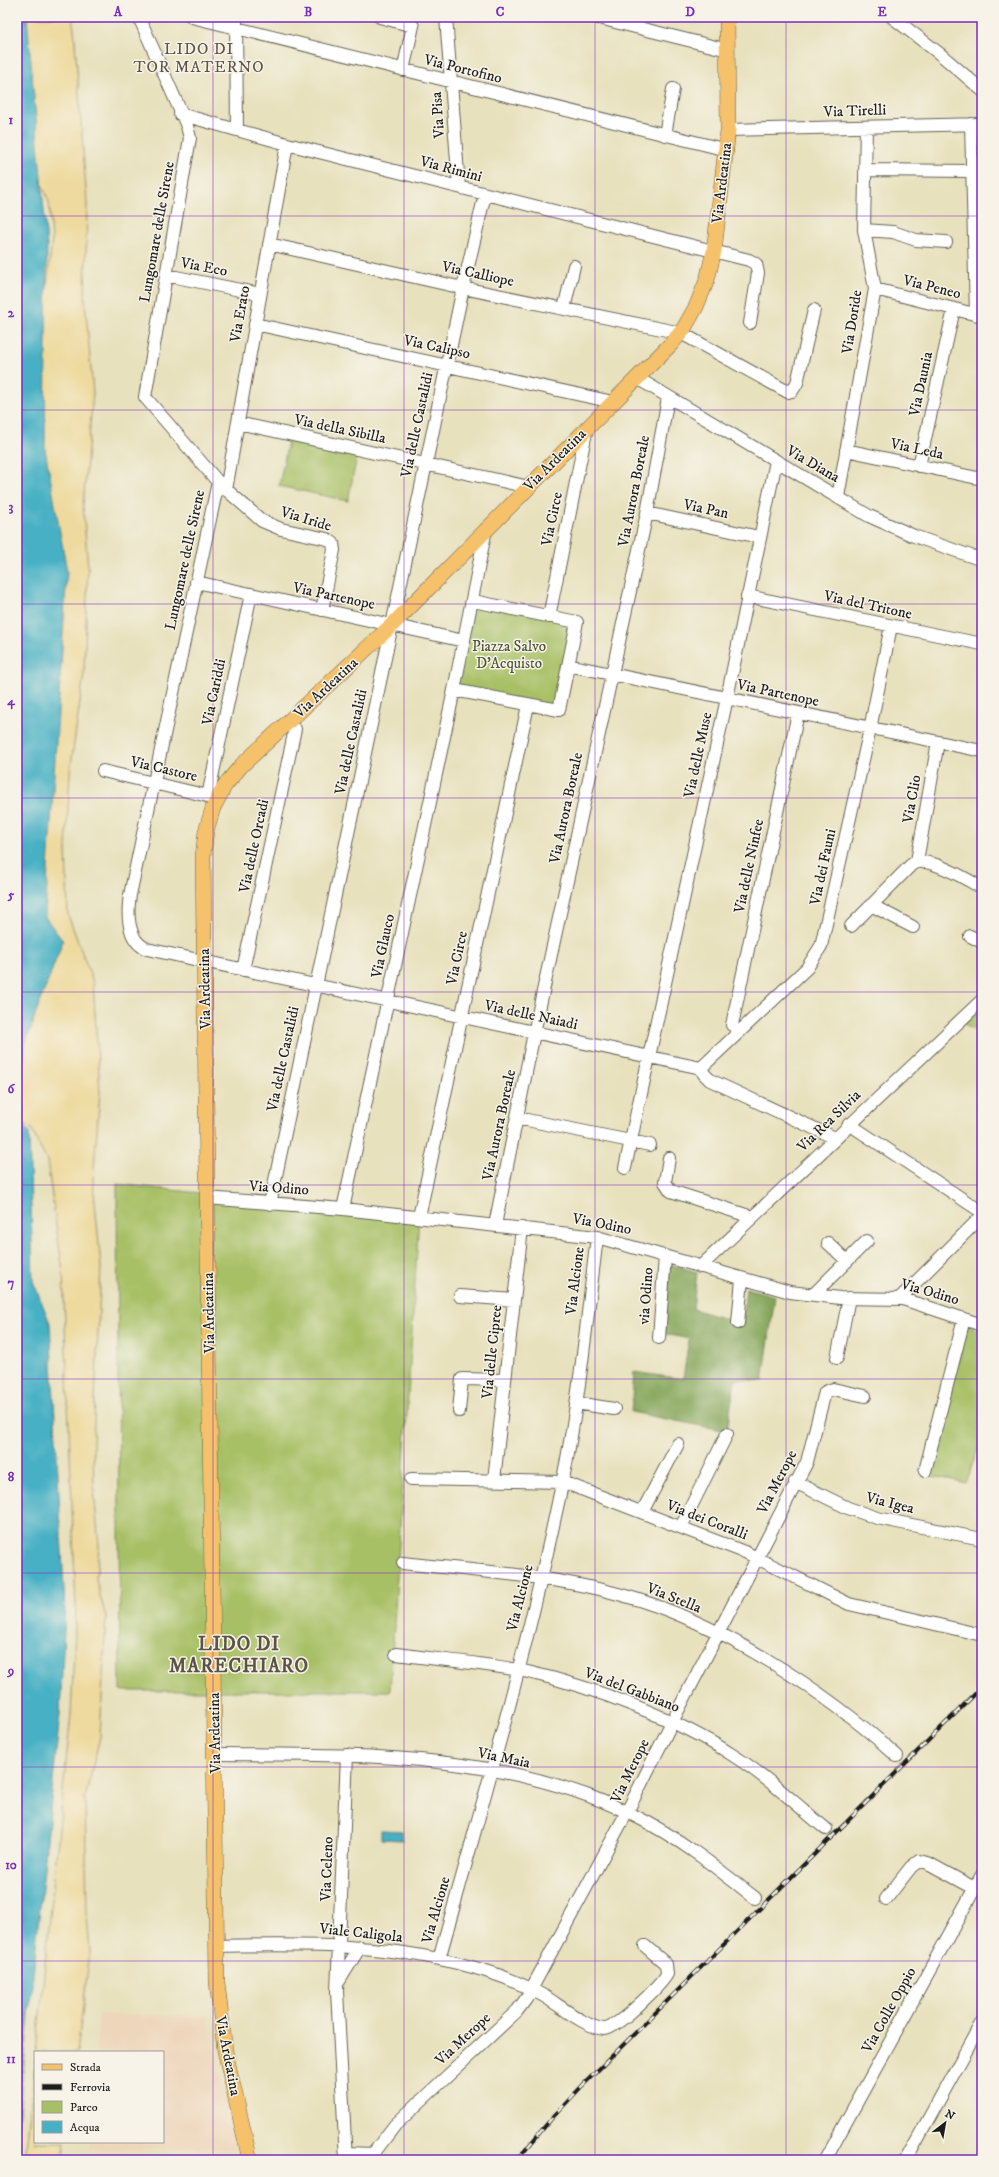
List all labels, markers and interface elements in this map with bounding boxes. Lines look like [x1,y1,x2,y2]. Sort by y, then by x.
text: A [113,4,123,20]
text: B [304,4,312,20]
text: C [496,4,505,20]
text: D [685,4,695,20]
text: E [877,4,887,20]
district label: LIDO DI TOR MATERNO [133,39,265,77]
street label: Via Portofino [421,50,504,88]
street label: Via Pisa [427,90,449,140]
street label: Via Tirelli [822,100,887,122]
text: 1 [9,112,14,128]
street label: Via Ardeatina [708,141,736,225]
street label: Via Rimini [417,151,484,186]
street label: Lungomare delle Sirene [135,160,179,304]
street label: Via Eco [178,253,229,281]
street label: Via Calliope [439,257,516,291]
street label: Via Peneo [900,270,963,303]
street label: Via Erato [225,284,254,345]
street label: Via Doride [837,289,866,356]
text: 2 [8,305,15,321]
street label: Via Calipso [401,330,472,363]
street label: Via Daunia [905,349,937,419]
street label: Via delle Castalidi [396,370,437,480]
street label: Via della Sibilla [291,410,388,448]
street label: Via Ardeatina [519,424,591,496]
street label: Via Aurora Boreale [614,434,654,549]
street label: Via Leda [888,434,946,464]
street label: Via Diana [782,441,844,487]
street label: Lungomare delle Sirene [161,488,209,632]
street label: Via Circe [537,490,567,549]
street label: Via Pan [681,495,731,523]
text: 3 [9,499,14,515]
street label: Via Iride [277,502,334,536]
street label: Via Partenope [290,578,377,614]
street label: Via del Tritone [821,586,914,624]
park label: Piazza Salvo D'Acquisto [472,637,546,673]
street label: Via Ardeatina [289,653,363,723]
street label: Via Cariddi [197,657,230,728]
street label: Via Partenope [734,675,821,711]
street label: Via delle Castalidi [330,687,371,797]
text: 4 [6,693,15,710]
street label: Via delle Muse [679,711,716,800]
street label: Via Aurora Boreale [545,751,587,866]
street label: Via Castore [128,752,199,786]
street label: Via Clio [898,773,926,826]
street label: Via delle Orcadi [235,797,273,896]
street label: Via delle Ninfee [730,817,768,916]
street label: Via dei Fauni [805,827,840,908]
text: 5 [7,887,15,903]
street label: Via Glauco [367,912,399,981]
street label: Via Circe [442,929,472,988]
street label: Via Ardeatina [195,948,215,1031]
street label: Via delle Naiadi [482,996,579,1034]
street label: Via delle Castalidi [262,1004,303,1114]
street label: Via Aurora Boreale [478,1068,520,1183]
text: 6 [8,1081,16,1097]
street label: Via Rea Silvia [792,1085,865,1157]
street label: Via Odino [247,1176,310,1200]
street label: Via Odino [570,1209,633,1239]
street label: Via Alcione [561,1246,589,1317]
street label: via Odino [634,1267,657,1326]
street label: Via Ardeatina [199,1272,219,1355]
street label: Via Odino [898,1274,961,1309]
text: 7 [8,1275,15,1291]
street label: Via delle Cipree [478,1304,506,1401]
street label: Via Merope [752,1447,801,1518]
text: 8 [8,1469,15,1485]
street label: Via Igea [863,1488,917,1518]
street label: Via dei Coralli [663,1495,751,1544]
street label: Via Alcione [502,1562,537,1634]
street label: Via Stella [643,1578,705,1618]
district label: LIDO DI MARECHIARO [169,1633,309,1678]
text: 9 [7,1663,14,1679]
street label: Via del Gabbiano [581,1663,682,1717]
street label: Via Ardeatina [205,1692,225,1775]
street label: Via Merope [606,1736,654,1807]
street label: Via Maia [475,1743,533,1773]
street label: Via Celeno [316,1836,338,1903]
text: 10 [5,1857,17,1873]
street label: Via Alcione [417,1874,455,1946]
street label: Viale Caligola [317,1919,404,1947]
street label: Via Colle Oppio [857,1964,920,2057]
street label: Via Merope [430,2008,495,2070]
street label: Via Ardeatina [211,2014,245,2098]
text: 11 [6,2051,16,2067]
legend [34,2051,164,2143]
text: Strada [70,2060,102,2075]
text: Ferrovia [70,2080,111,2095]
text: Parco [70,2100,98,2115]
north arrow [925,2103,965,2143]
text: N [942,2107,957,2124]
text: Acqua [70,2120,101,2135]

